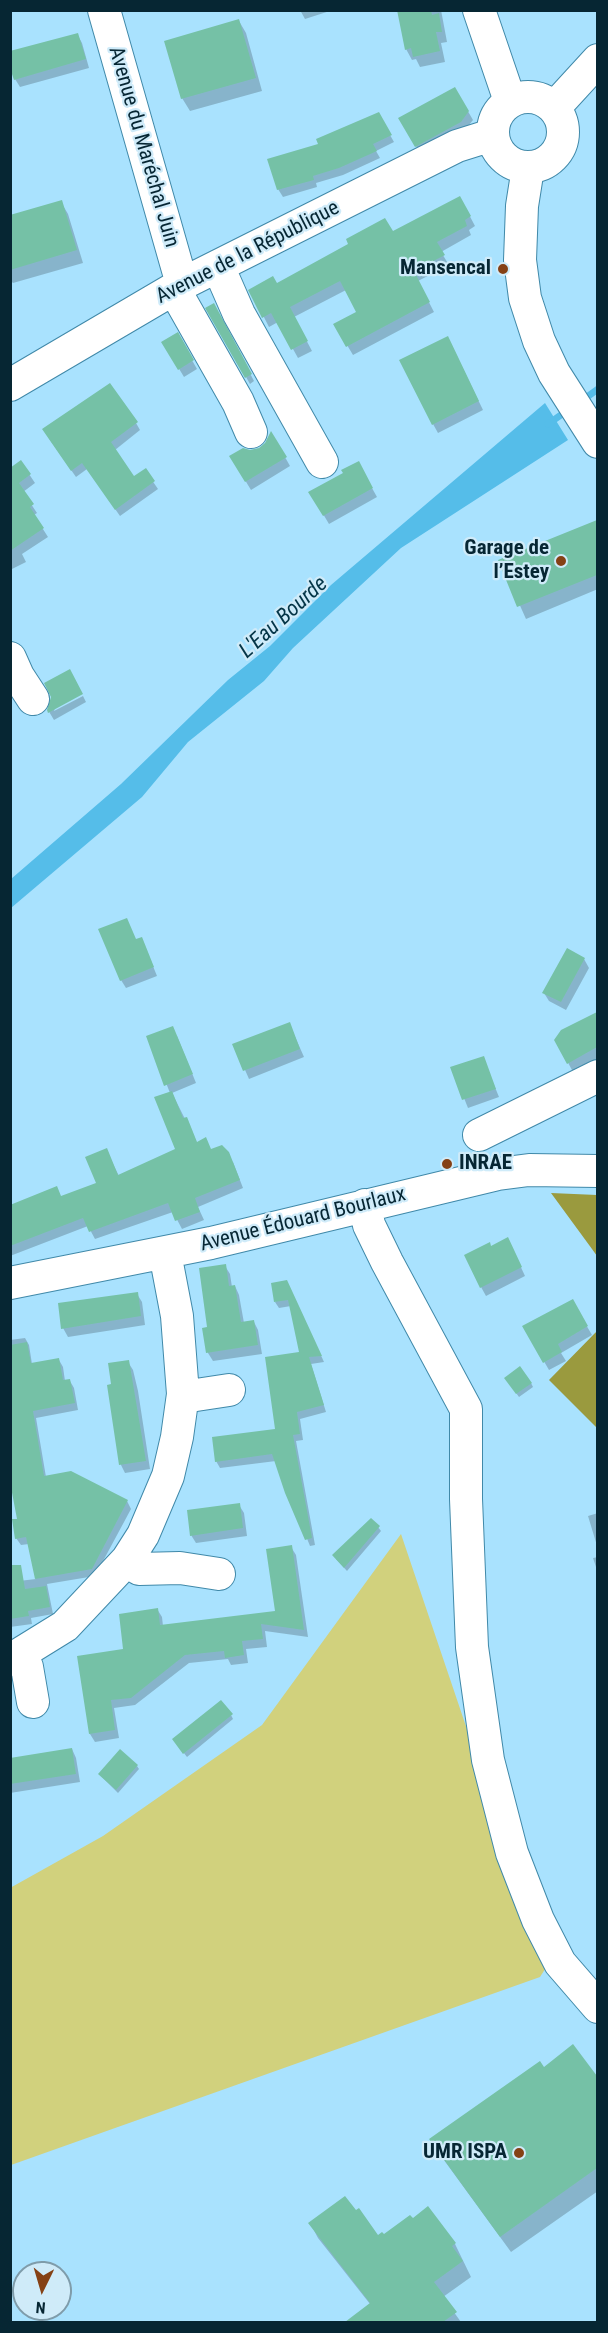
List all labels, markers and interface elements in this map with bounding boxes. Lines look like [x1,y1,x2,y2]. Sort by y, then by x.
street label: Avenue du Maréchal Juin [102,44,184,250]
street label: Avenue de la République [152,196,344,310]
place label: Mansencal [400,256,491,282]
marker: Mansencal [496,262,510,276]
place label: Garage de l’Estey [464,536,549,586]
marker: Garage de l’Estey [554,554,568,568]
water label: L'Eau Bourde [234,572,334,664]
place label: INRAE [459,1151,512,1177]
marker: INRAE [440,1157,454,1171]
street label: Avenue Édouard Bourlaux [198,1182,408,1258]
place label: UMR ISPA [423,2140,507,2166]
marker: UMR ISPA [512,2146,526,2160]
north arrow [12,2261,72,2321]
text: N [35,2298,46,2317]

